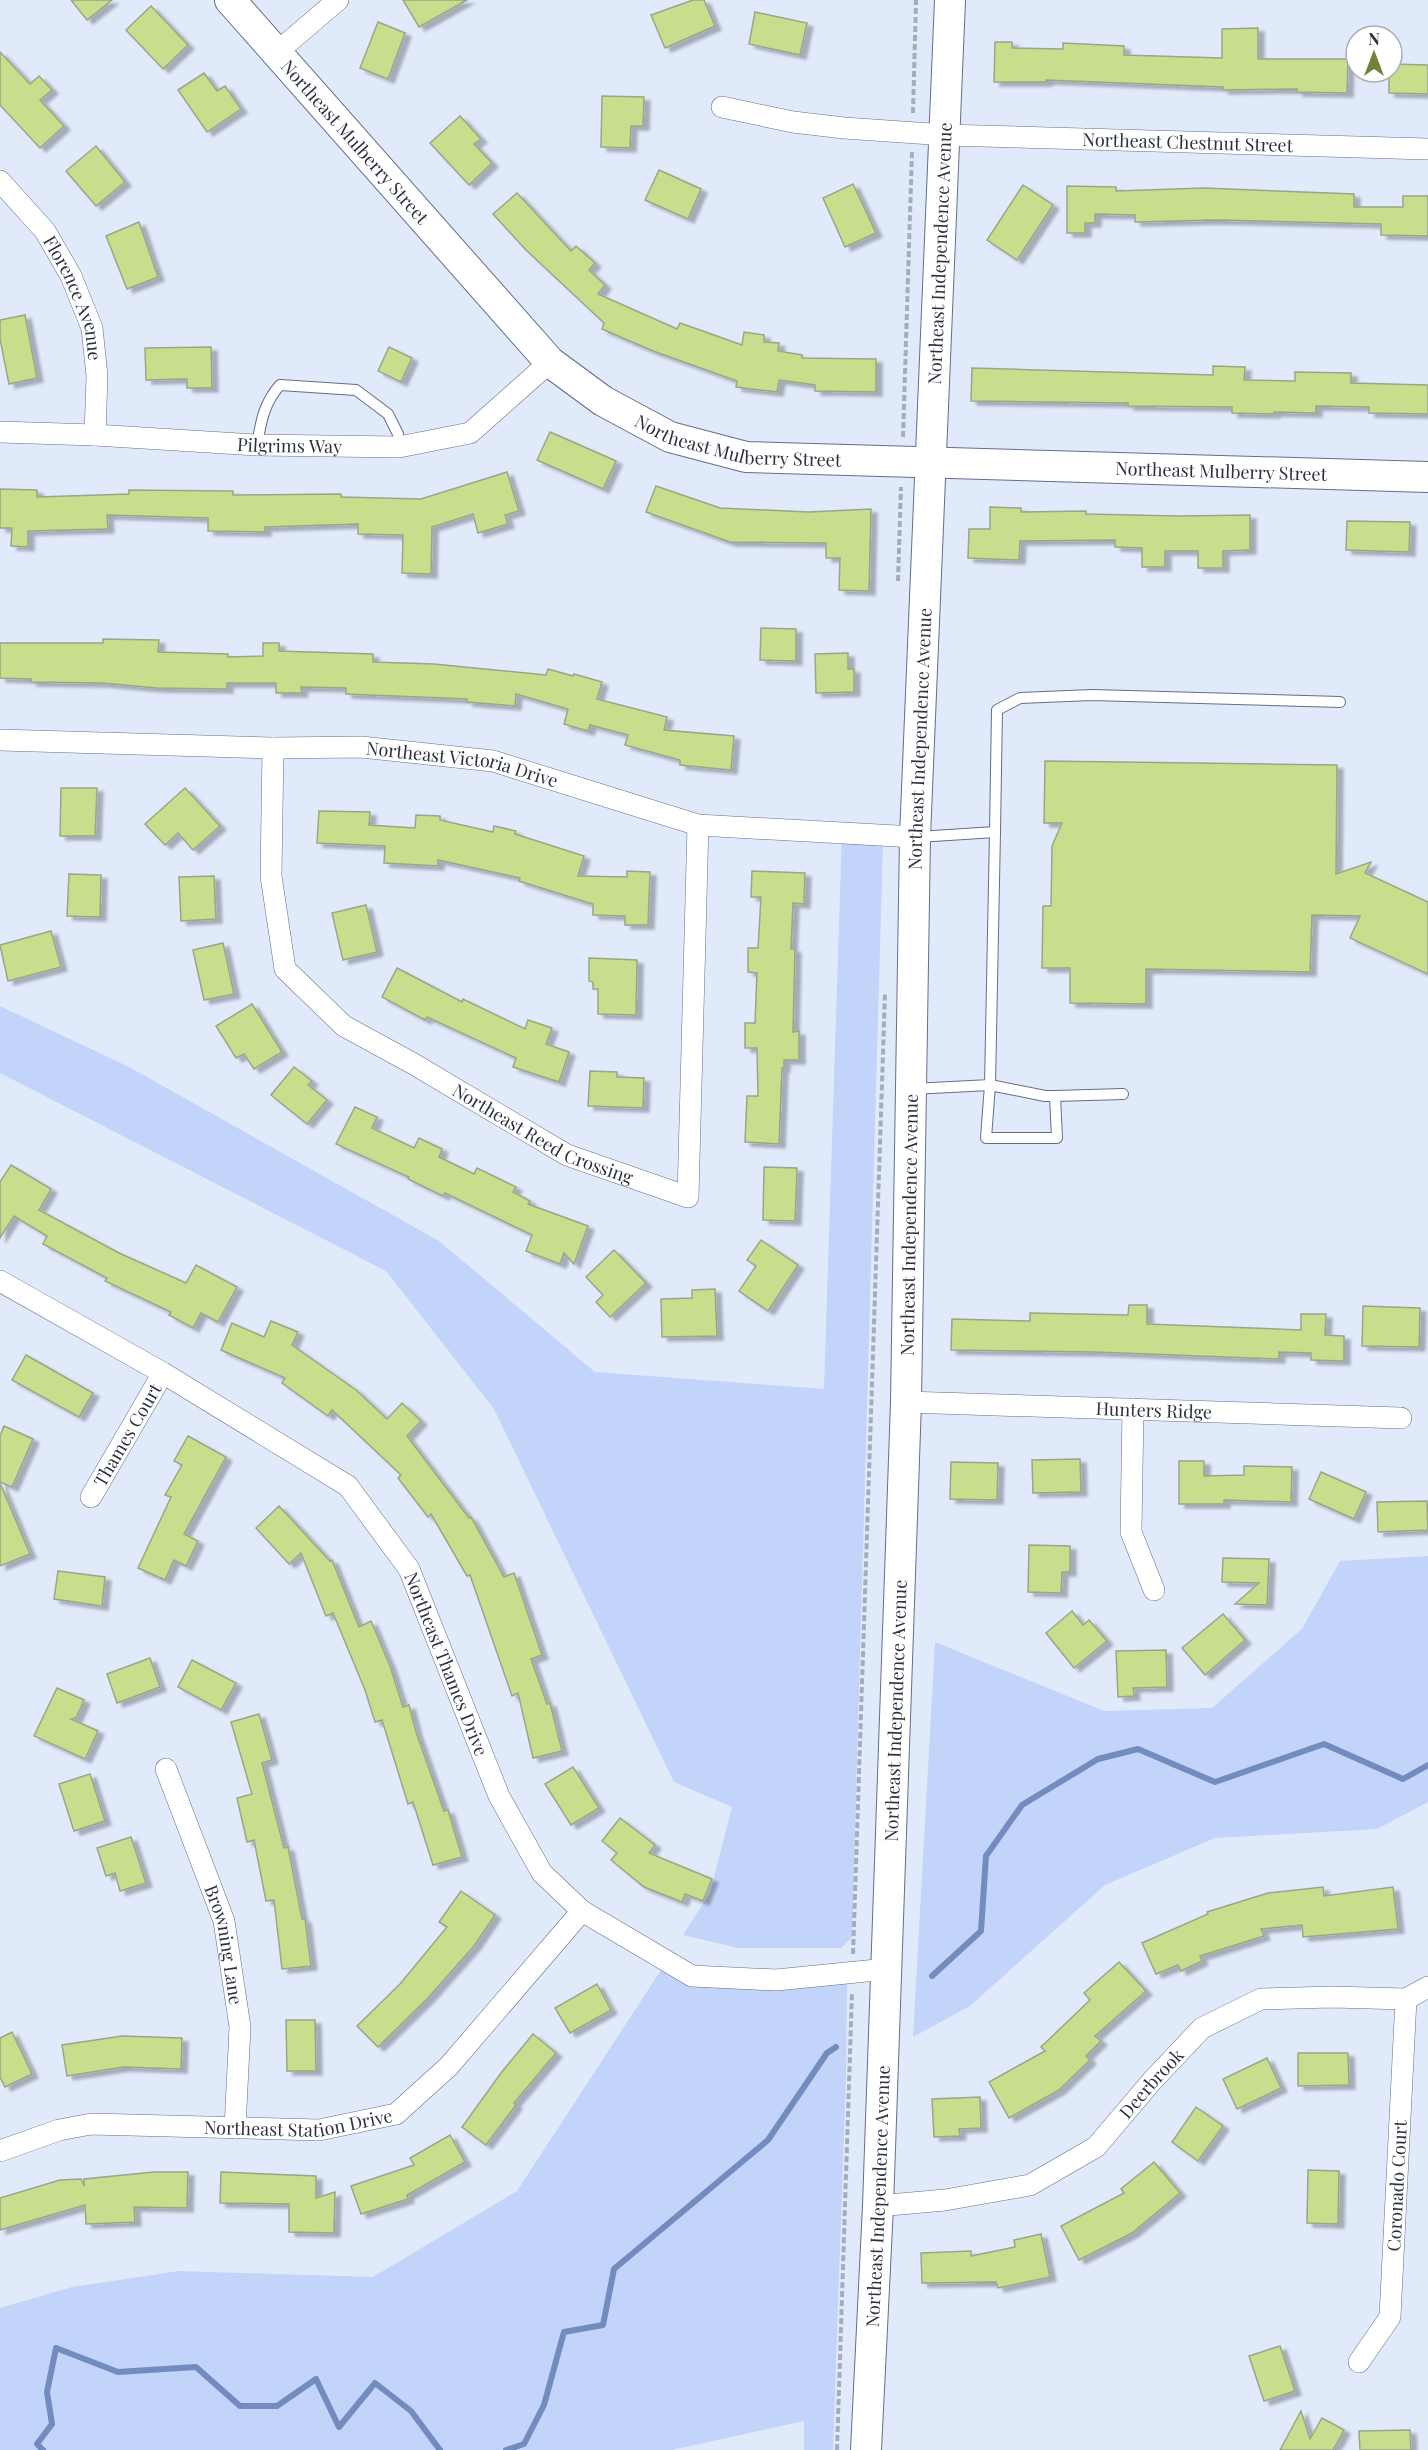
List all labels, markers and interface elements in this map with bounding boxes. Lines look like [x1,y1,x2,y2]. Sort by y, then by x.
north arrow [1344,24,1404,84]
text: N [1368,28,1380,49]
street label: Northeast Mulberry Street [276,54,435,229]
street label: Northeast Independence Avenue [922,122,957,385]
street label: Northeast Chestnut Street [1082,127,1294,157]
street label: Florence Avenue [38,231,107,362]
street label: Northeast Mulberry Street [631,408,842,472]
street label: Pilgrims Way [236,432,342,458]
street label: Northeast Mulberry Street [1115,456,1328,486]
street label: Northeast Independence Avenue [902,607,937,870]
street label: Northeast Victoria Drive [365,736,561,793]
street label: Northeast Reed Crossing [448,1078,637,1189]
street label: Northeast Independence Avenue [895,1094,923,1356]
street label: Thames Court [88,1378,167,1491]
street label: Hunters Ridge [1095,1396,1213,1424]
street label: Northeast Thames Drive [399,1568,494,1759]
street label: Northeast Independence Avenue [879,1579,912,1842]
street label: Browning Lane [199,1881,248,2006]
street label: Deerbrook [1113,2043,1189,2123]
street label: Northeast Independence Avenue [860,2065,895,2328]
street label: Northeast Station Drive [204,2103,395,2142]
street label: Coronado Court [1381,2119,1412,2252]

